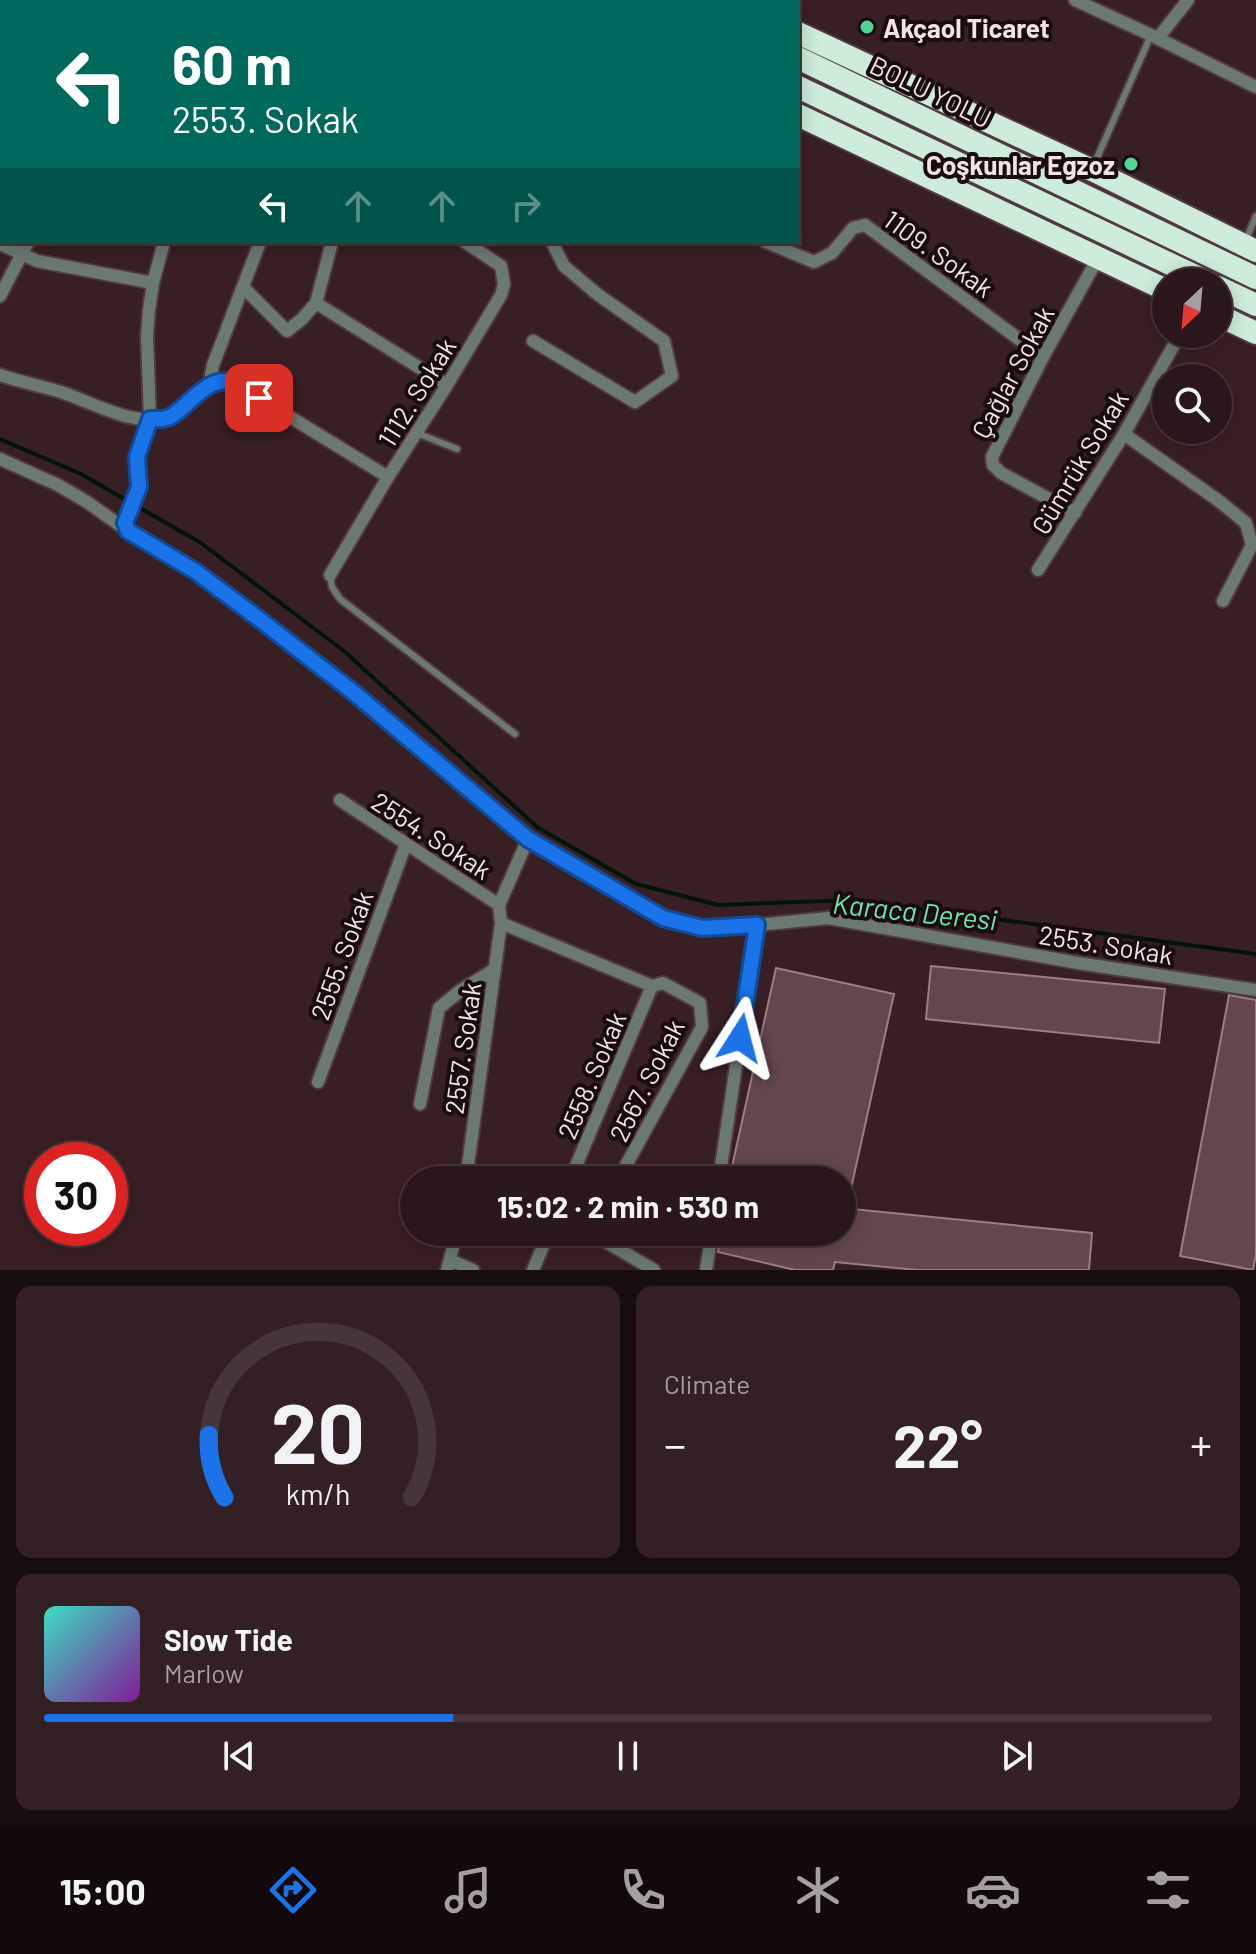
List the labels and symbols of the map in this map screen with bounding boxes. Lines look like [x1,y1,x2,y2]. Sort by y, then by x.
place label: Akçaol Ticaret [883,12,1050,43]
marker: Akçaol Ticaret [858,18,876,36]
street label: BOLU YOLU [865,48,997,134]
place label: Coşkunlar Egzoz [926,149,1115,180]
marker: Coşkunlar Egzoz [1122,155,1140,173]
street label: 1109. Sokak [878,203,1000,303]
north arrow [1152,268,1232,348]
street label: Çağlar Sokak [964,301,1060,443]
street label: 1112. Sokak [370,332,462,452]
pin [225,364,293,432]
street label: Gümrük Sokak [1024,385,1134,539]
street label: 2554. Sokak [367,785,497,885]
water label: Karaca Deresi [831,885,999,937]
street label: 2555. Sokak [303,886,379,1024]
street label: 2553. Sokak [1037,918,1175,970]
street label: 2557. Sokak [437,980,487,1116]
position arrow [698,996,782,1080]
street label: 2558. Sokak [550,1007,632,1143]
street label: 2567. Sokak [602,1014,690,1146]
speed limit sign: 30 [24,1142,128,1246]

